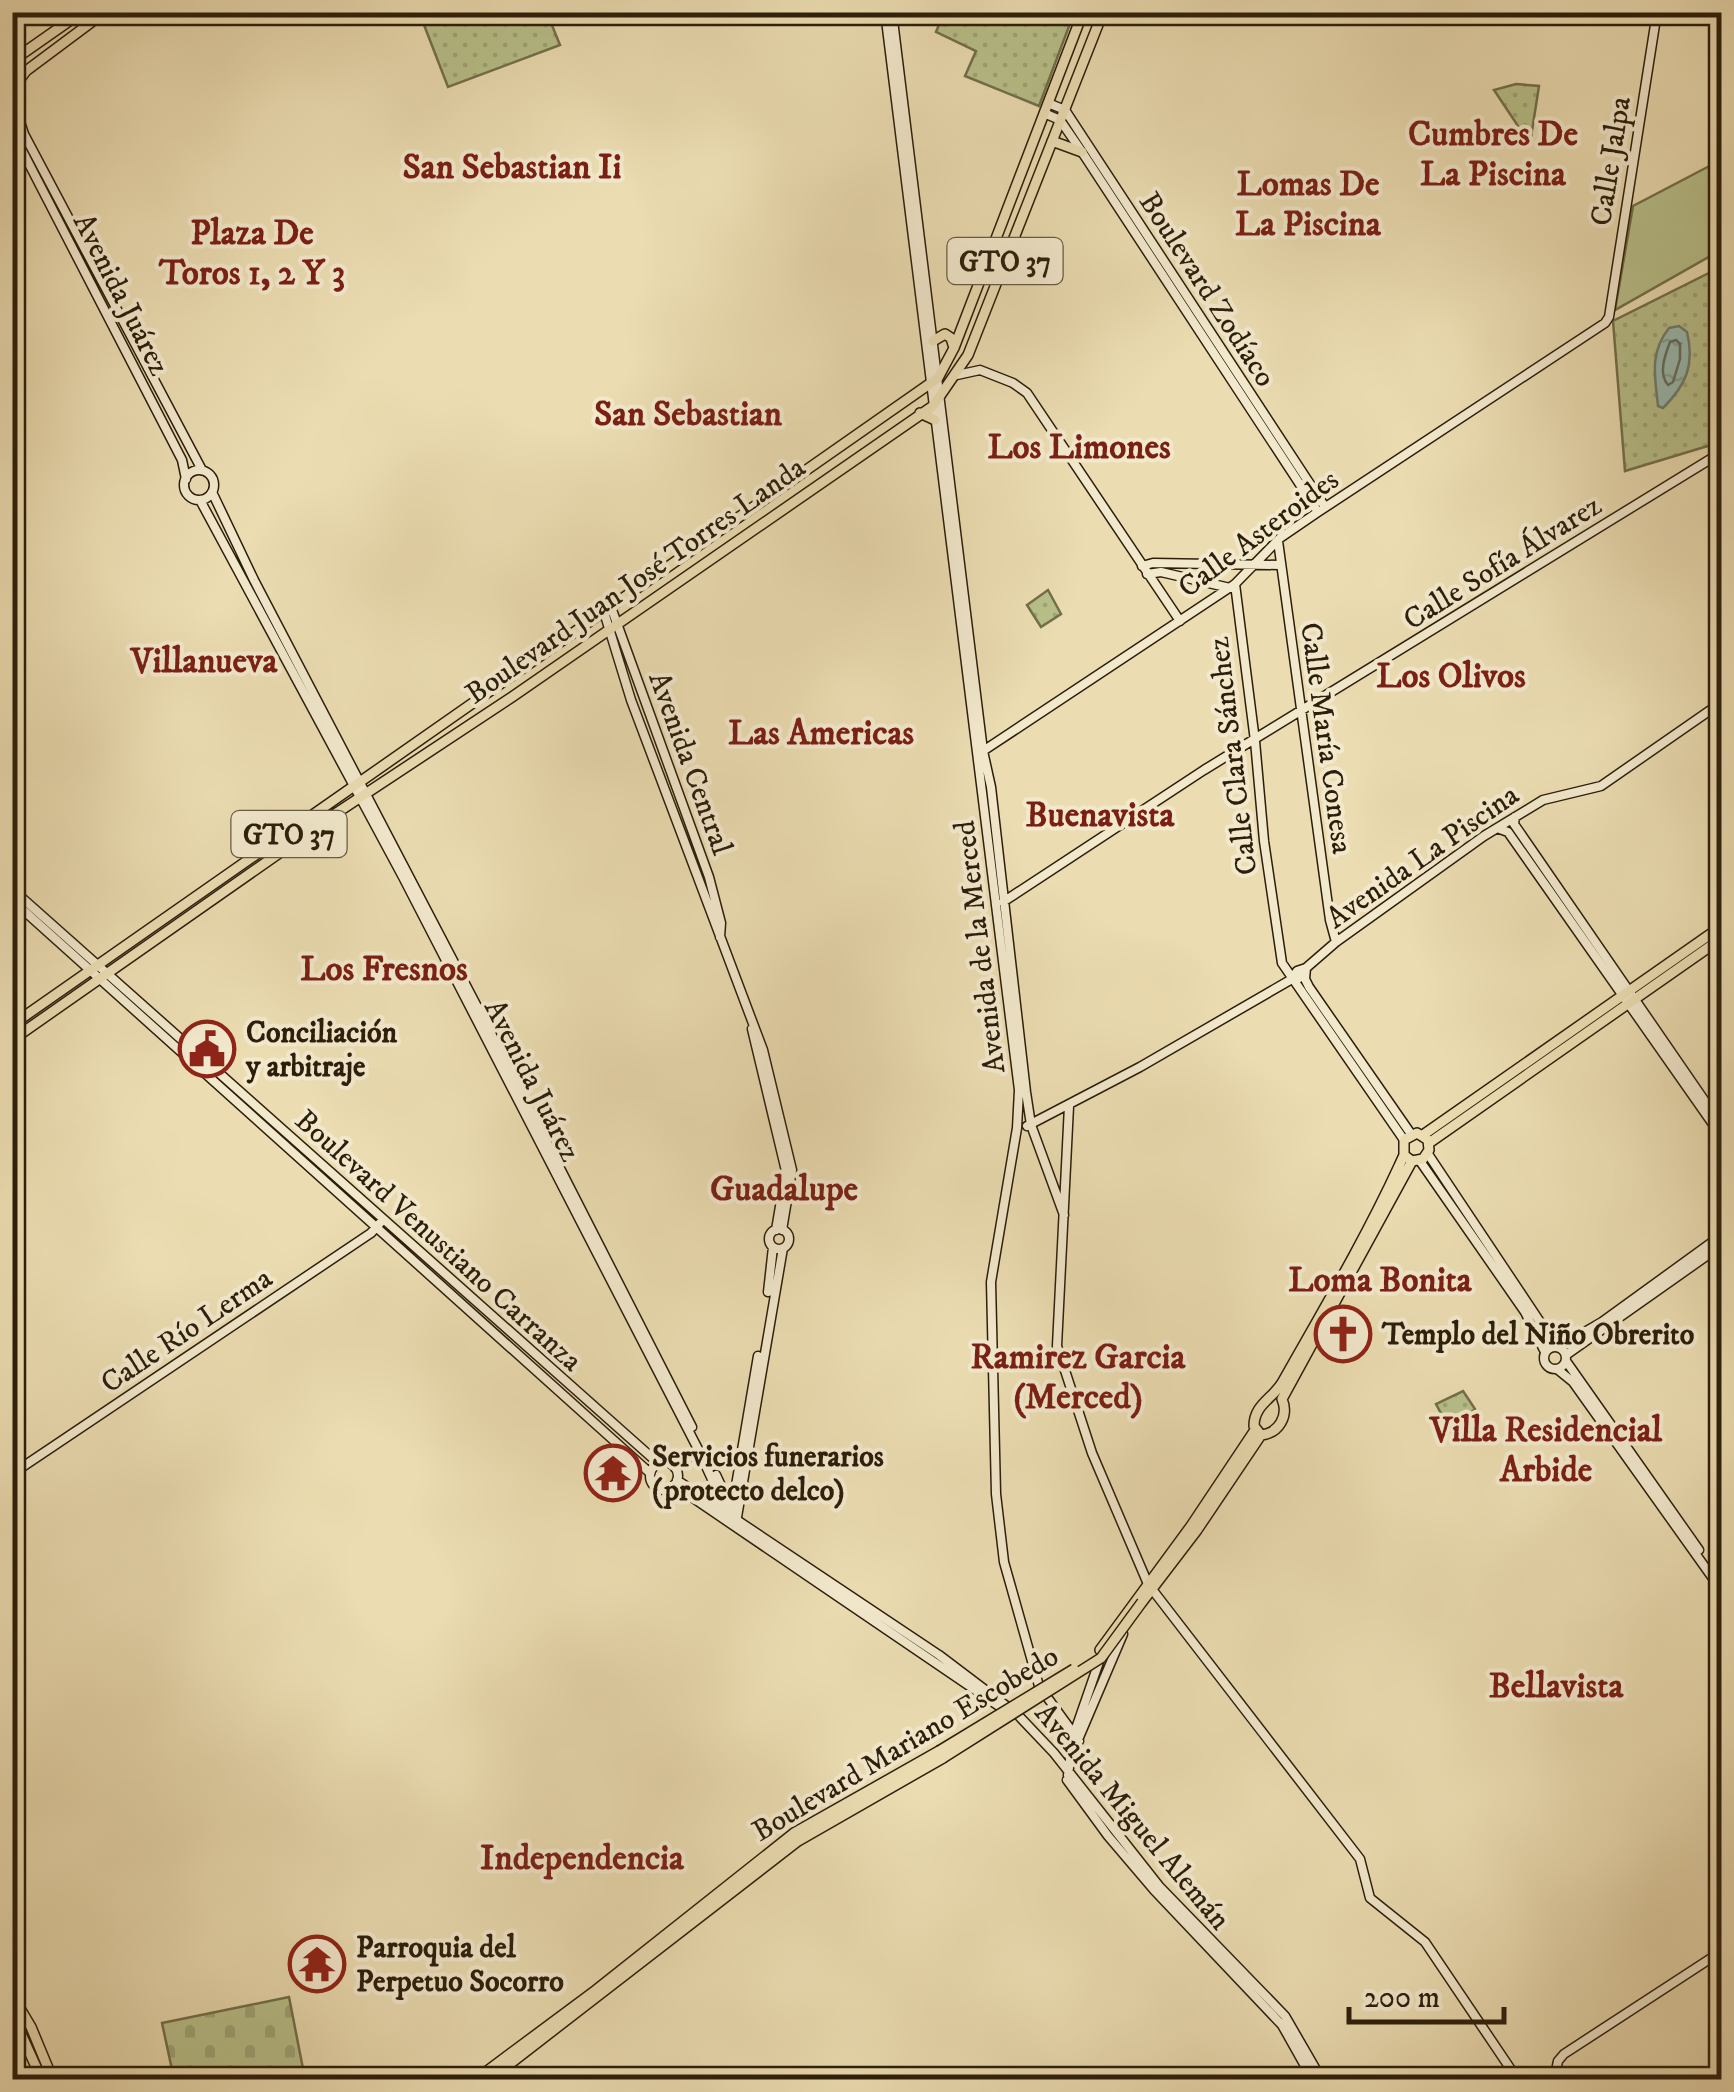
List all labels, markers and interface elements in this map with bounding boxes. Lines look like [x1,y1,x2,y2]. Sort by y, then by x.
street label: Calle Jalpa [1583,94,1640,229]
district label: Cumbres De La Piscina [1408,113,1578,197]
district label: San Sebastian Ii [402,146,622,190]
district label: Lomas De La Piscina [1235,163,1382,247]
street label: Boulevard Zodíaco [1130,186,1283,394]
street label: Avenida Juárez [64,208,177,382]
district label: Plaza De Toros 1, 2 Y 3 [158,212,345,296]
road number: GTO 37 [948,238,1062,284]
district label: San Sebastian [594,393,783,437]
district label: Los Limones [987,426,1171,470]
street label: Boulevard Juan José Torres Landa [459,449,813,713]
street label: Calle Asteroides [1171,462,1347,607]
street label: Calle Sofía Álvarez [1396,486,1609,639]
street label: Calle María Conesa [1291,620,1360,856]
street label: Calle Clara Sánchez [1201,635,1266,877]
district label: Villanueva [129,640,278,684]
district label: Los Olivos [1376,655,1526,699]
street label: Avenida Central [639,667,740,860]
district label: Las Americas [728,712,914,756]
street label: Avenida La Piscina [1319,777,1527,937]
district label: Buenavista [1026,794,1176,838]
road number: GTO 37 [232,811,346,857]
street label: Avenida de la Merced [947,818,1014,1075]
district label: Los Fresnos [300,948,468,992]
street label: Avenida Juárez [475,994,588,1168]
place label: Conciliación y arbitraje [245,1015,397,1086]
public building icon: Conciliación y arbitraje [177,1019,237,1079]
street label: Boulevard Venustiano Carranza [287,1102,589,1380]
district label: Guadalupe [710,1168,858,1212]
district label: Loma Bonita [1288,1259,1473,1303]
street label: Calle Río Lerma [94,1260,280,1402]
church icon: Templo del Niño Obrerito [1313,1304,1373,1364]
place label: Templo del Niño Obrerito [1381,1317,1694,1354]
district label: Ramirez Garcia (Merced) [971,1336,1187,1420]
district label: Villa Residencial Arbide [1428,1409,1663,1493]
place label: Servicios funerarios (protecto delco) [652,1439,884,1510]
temple icon: Servicios funerarios (protecto delco) [583,1443,643,1503]
street label: Boulevard Mariano Escobedo [746,1638,1066,1851]
district label: Bellavista [1489,1665,1624,1709]
street label: Avenida Miguel Alemán [1026,1696,1238,1938]
district label: Independencia [480,1837,685,1881]
place label: Parroquia del Perpetuo Socorro [356,1930,564,2001]
temple icon: Parroquia del Perpetuo Socorro [287,1934,347,1994]
scale bar [1349,1962,1504,2024]
text: 200 m [1364,1980,1440,2017]

